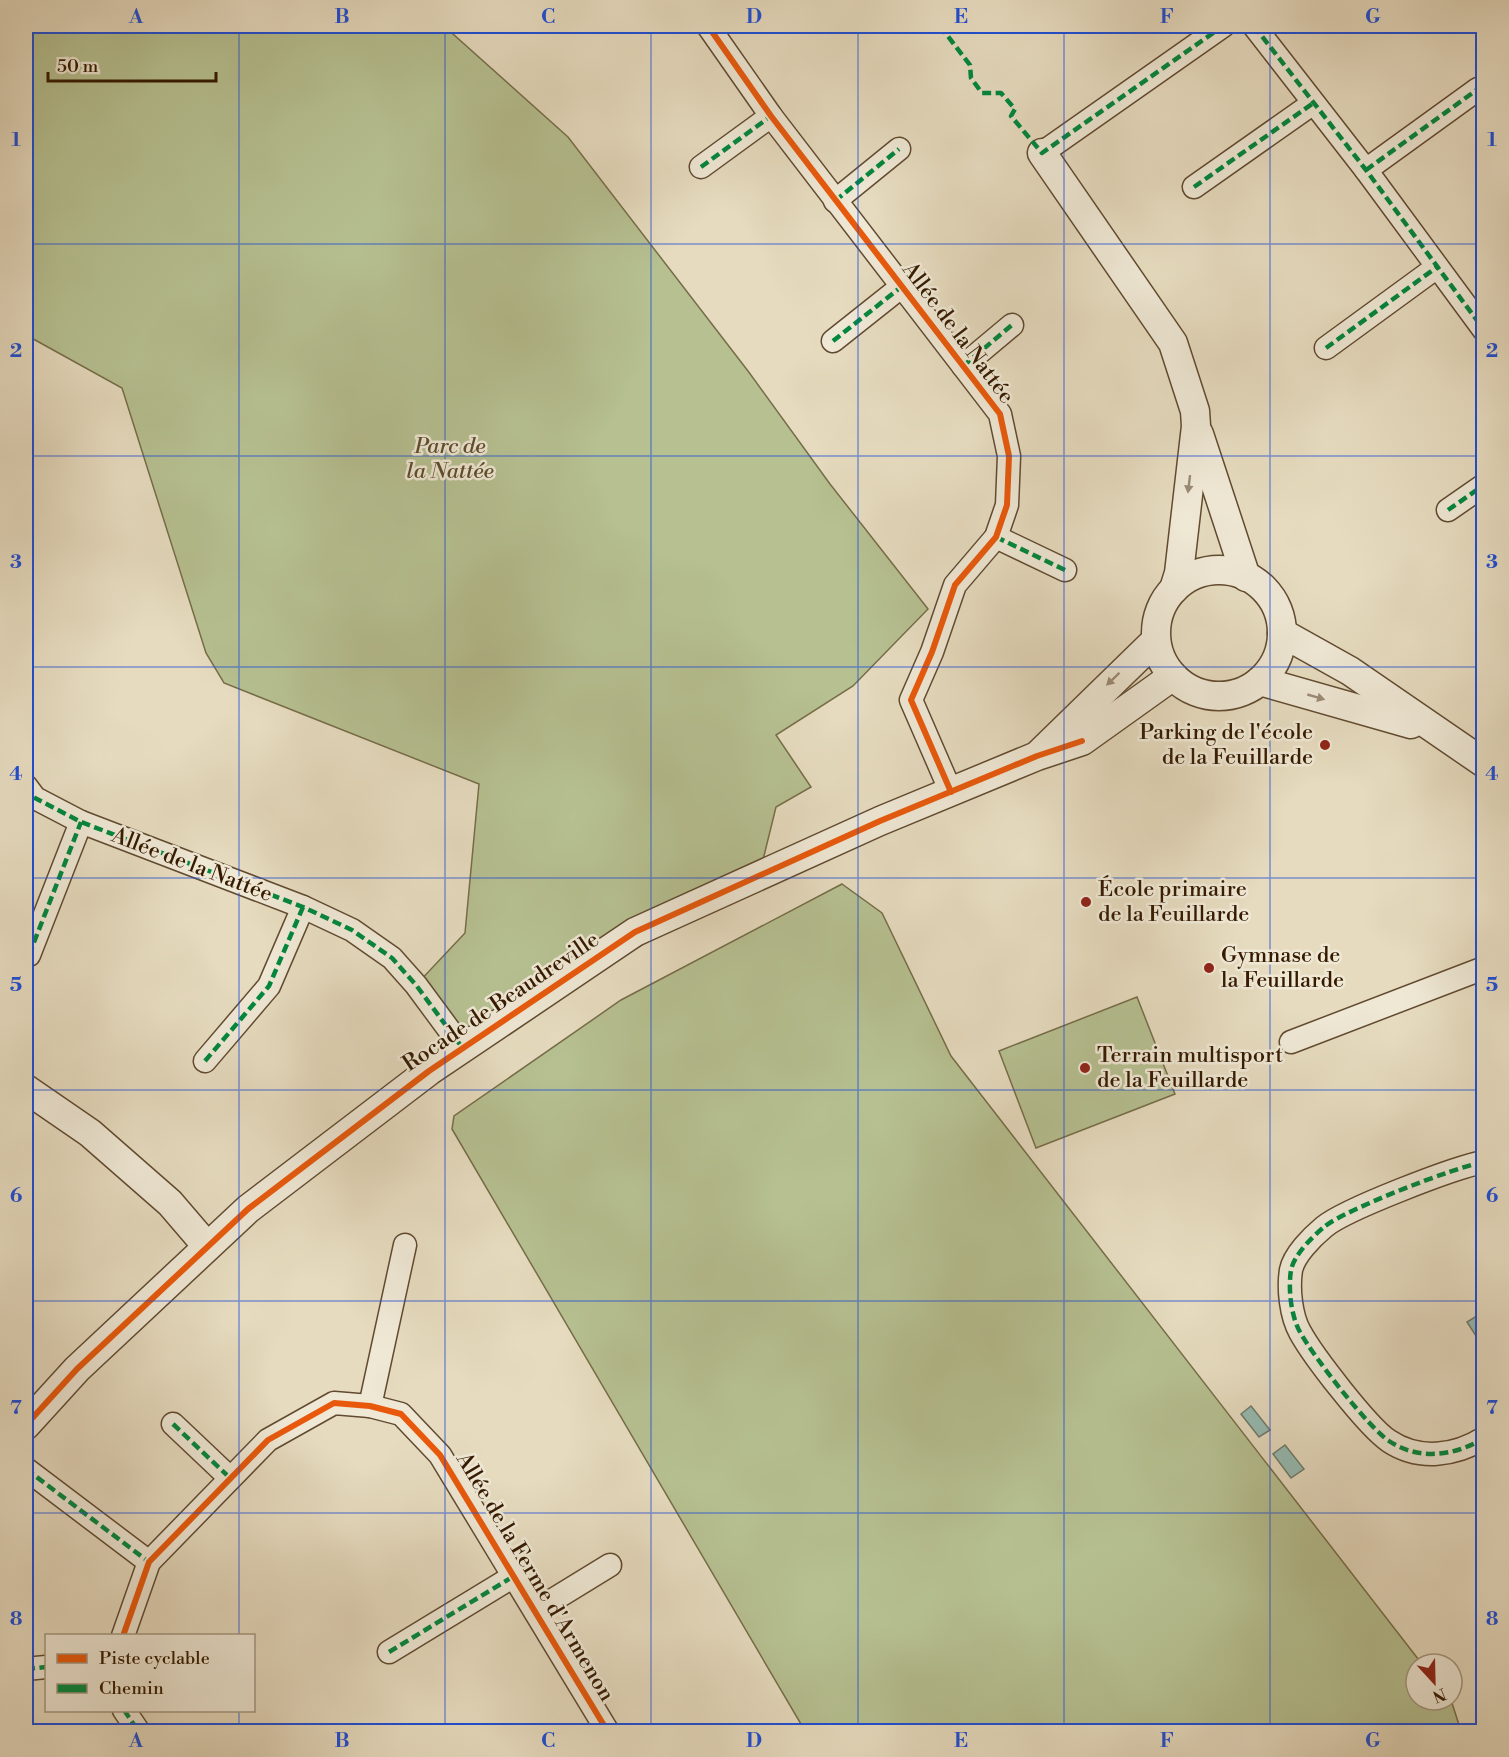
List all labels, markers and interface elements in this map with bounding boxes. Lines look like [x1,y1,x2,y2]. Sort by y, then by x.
text: A [128,5,144,30]
text: B [334,5,350,30]
text: C [541,5,555,30]
text: D [746,5,762,30]
text: E [954,5,968,30]
text: F [1160,5,1174,30]
text: G [1365,5,1381,30]
scale bar [48,45,216,83]
text: 50 m [57,55,99,78]
text: 1 [11,128,21,153]
text: 1 [1487,128,1497,153]
street label: Allée de la Nattée [895,256,1020,409]
text: 2 [10,339,22,364]
text: 2 [1486,339,1498,364]
park label: Parc de la Nattée [406,433,494,485]
one-way arrow [1184,474,1194,493]
text: 3 [10,550,22,575]
text: 3 [1486,550,1498,575]
one-way arrow [1106,672,1121,685]
one-way arrow [1307,693,1325,702]
place label: Parking de l'école de la Feuillarde [1139,719,1313,771]
marker: Parking de l'école de la Feuillarde [1318,738,1332,752]
text: 4 [9,762,23,787]
text: 4 [1485,762,1499,787]
street label: Allée de la Nattée [107,822,276,908]
place label: École primaire de la Feuillarde [1098,875,1249,928]
marker: École primaire de la Feuillarde [1079,895,1093,909]
street label: Rocade de Beaudreville [398,926,604,1078]
place label: Gymnase de la Feuillarde [1221,942,1344,994]
marker: Gymnase de la Feuillarde [1202,961,1216,975]
text: 5 [10,973,22,998]
text: 5 [1486,973,1498,998]
place label: Terrain multisport de la Feuillarde [1097,1042,1283,1094]
marker: Terrain multisport de la Feuillarde [1078,1061,1092,1075]
text: 6 [10,1184,23,1209]
text: 6 [1486,1184,1499,1209]
text: 7 [10,1396,22,1421]
text: 7 [1486,1396,1498,1421]
street label: Allée de la Ferme d'Armenon [449,1447,620,1706]
text: 8 [10,1607,23,1632]
text: 8 [1486,1607,1499,1632]
legend [45,1634,255,1712]
text: Piste cyclable [99,1647,210,1670]
north arrow [1404,1652,1464,1712]
text: Chemin [99,1677,164,1700]
text: N [1429,1683,1449,1707]
text: A [128,1729,144,1754]
text: B [334,1729,350,1754]
text: C [541,1729,555,1754]
text: D [746,1729,762,1754]
text: E [954,1729,968,1754]
text: F [1160,1729,1174,1754]
text: G [1365,1729,1381,1754]

